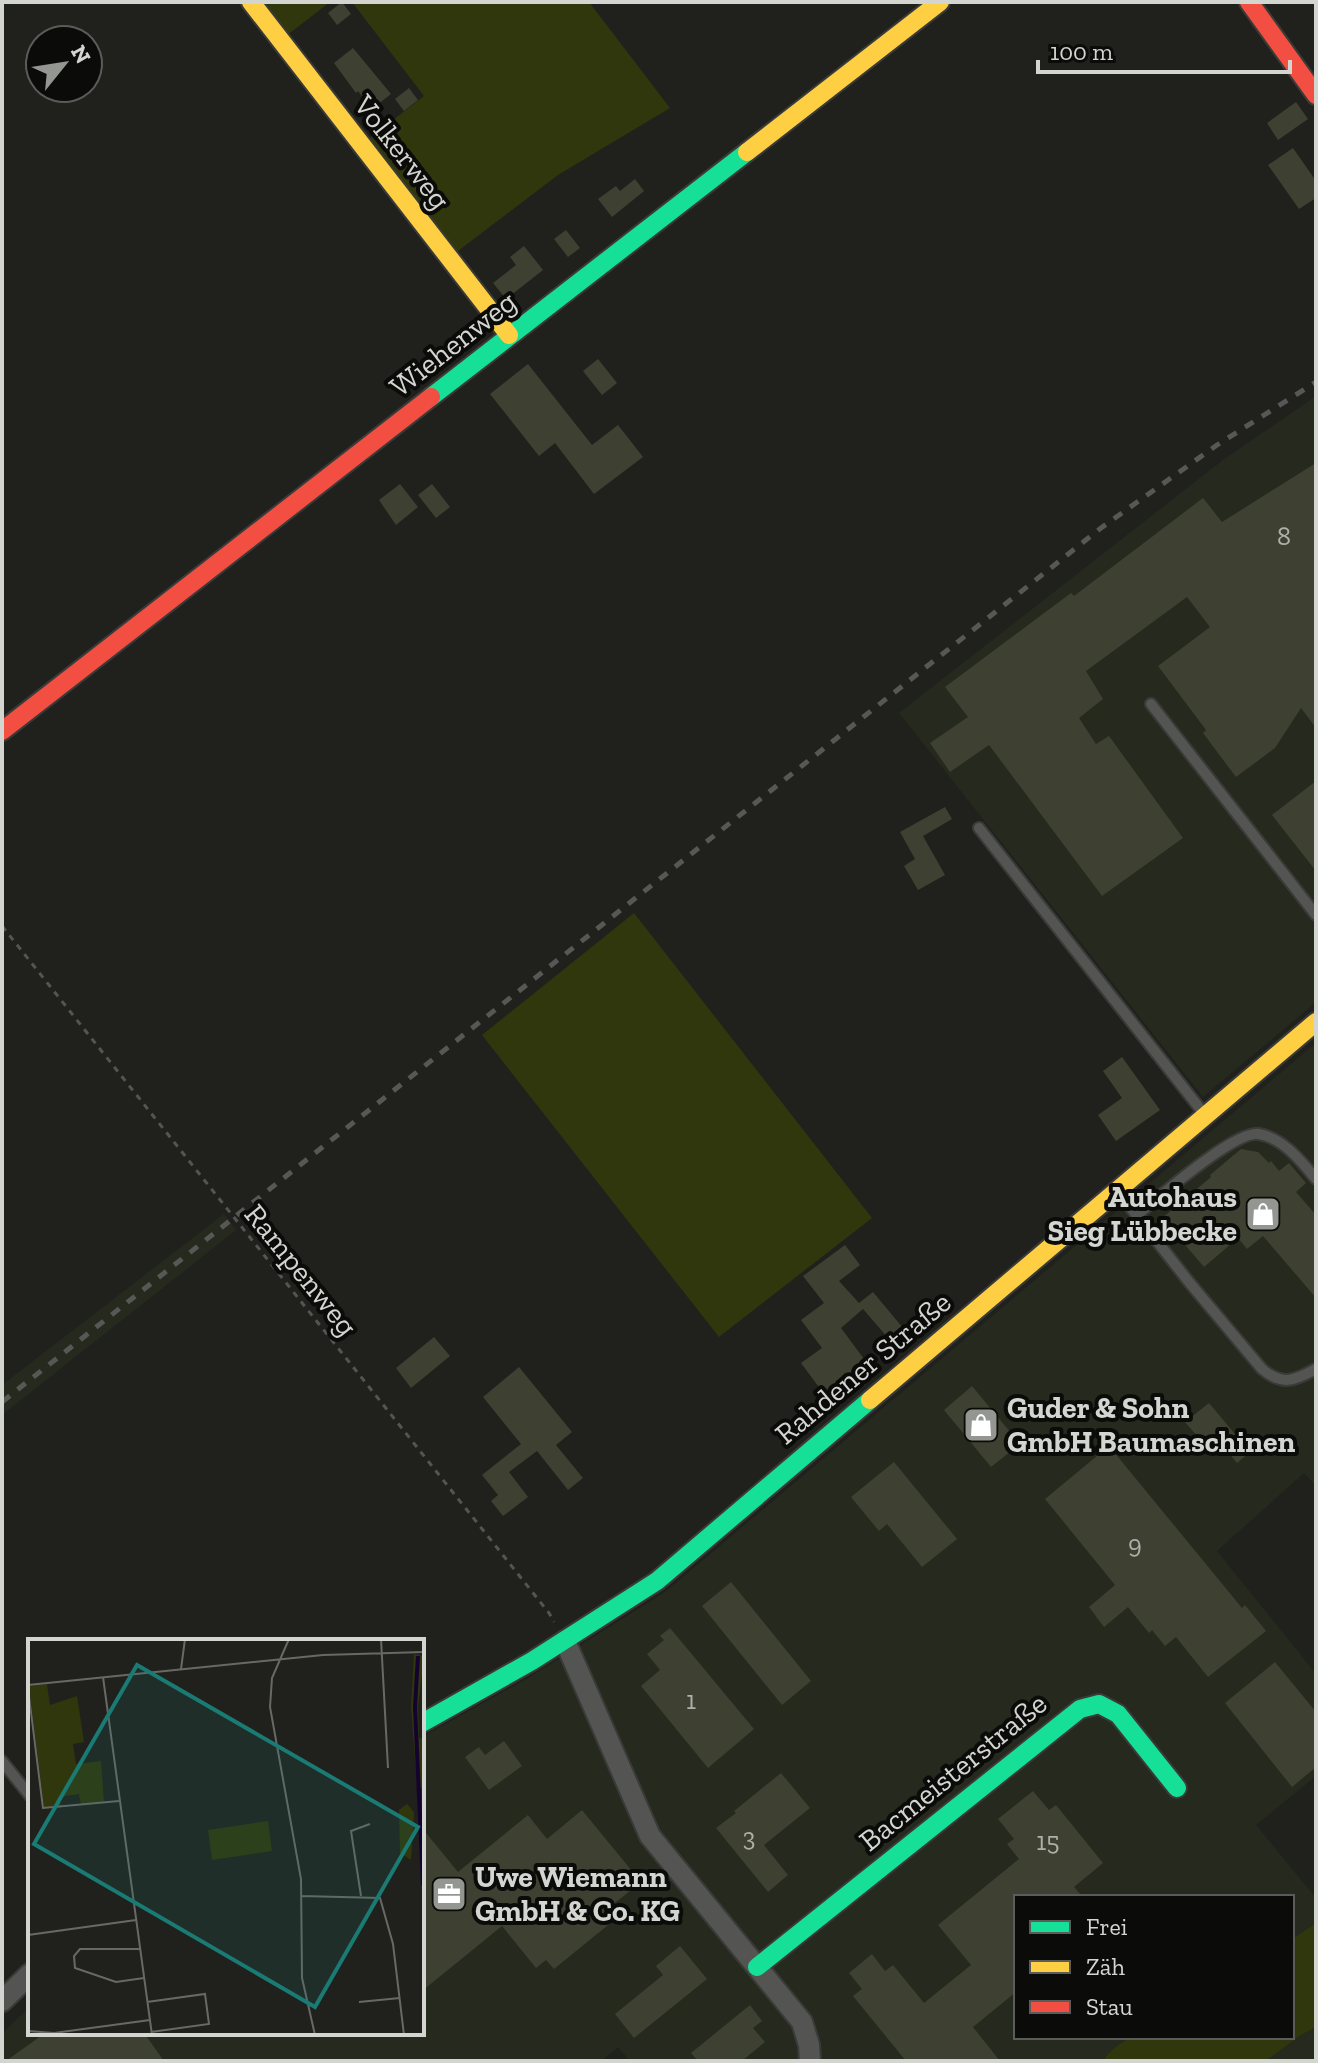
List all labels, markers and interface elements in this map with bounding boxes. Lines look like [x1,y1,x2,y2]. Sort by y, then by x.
north arrow [24,24,104,104]
scale bar [1038,24,1290,74]
text: 100 m [1050,37,1113,66]
text: N [65,40,97,68]
street label: Volkerweg [345,87,458,217]
street label: Wiehenweg [383,283,523,405]
house number: 8 [1277,520,1291,552]
place label: Autohaus Sieg Lübbecke [1048,1179,1237,1249]
shop icon: Autohaus Sieg Lübbecke [1244,1195,1282,1233]
street label: Rampenweg [237,1197,365,1343]
street label: Rahdener Straße [768,1284,958,1452]
place label: Guder & Sohn GmbH Baumaschinen [1007,1390,1296,1460]
shop icon: Guder & Sohn GmbH Baumaschinen [962,1406,1000,1444]
house number: 9 [1128,1528,1142,1560]
inset map [28,1639,424,2035]
house number: 1 [686,1684,696,1716]
street label: Bacmeisterstraße [852,1685,1054,1859]
house number: 3 [743,1821,755,1853]
house number: 15 [1036,1825,1060,1857]
place label: Uwe Wiemann GmbH & Co. KG [475,1859,680,1929]
office icon: Uwe Wiemann GmbH & Co. KG [430,1875,468,1913]
legend [1014,1895,1294,2039]
text: Frei [1086,1912,1128,1941]
text: Zäh [1086,1952,1125,1981]
text: Stau [1086,1992,1133,2021]

